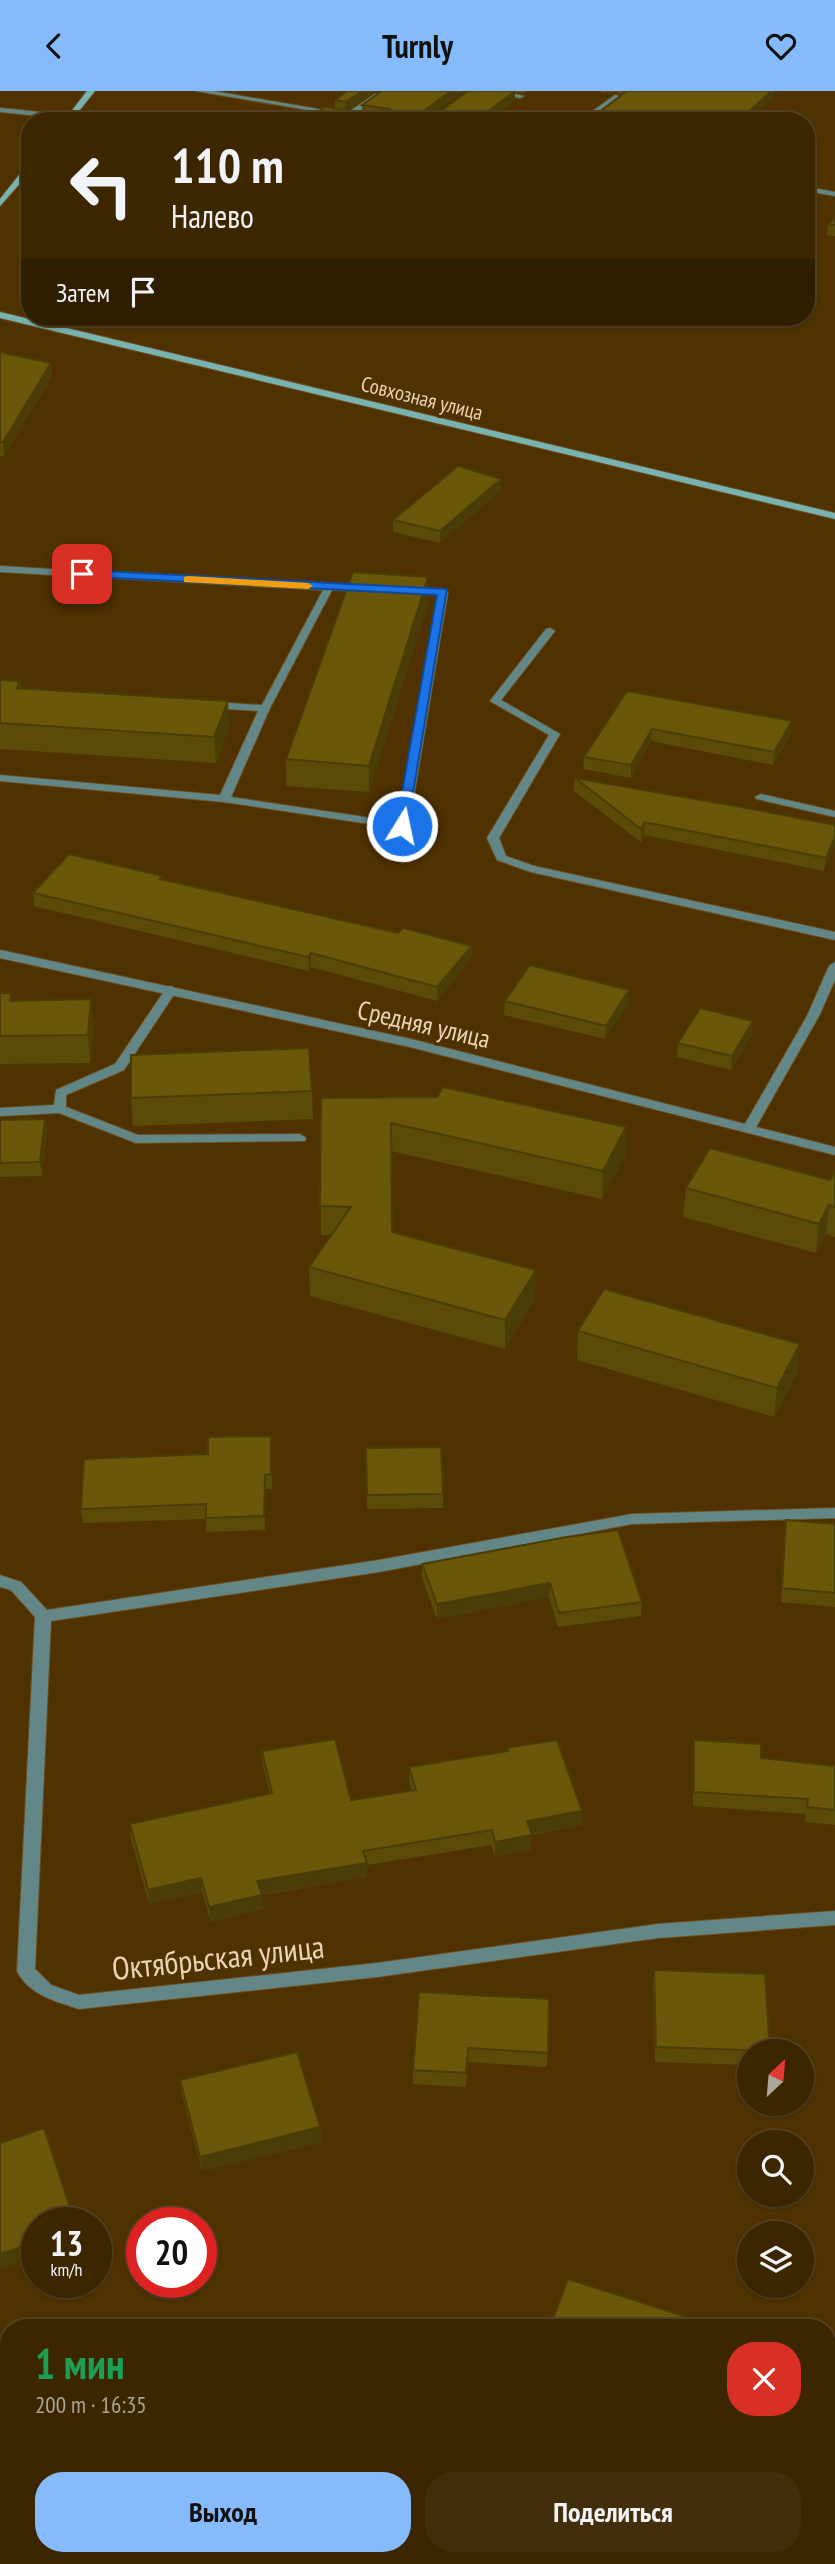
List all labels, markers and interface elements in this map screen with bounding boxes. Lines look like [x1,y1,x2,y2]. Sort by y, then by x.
text: Turnly [382,25,453,67]
icon: back [35,27,73,65]
icon: heart [762,27,800,65]
text: 110 m [171,133,284,197]
icon: left [56,140,147,231]
text: Налево [171,195,254,237]
icon: arrive [124,273,162,311]
text: Затем [56,276,110,309]
street label: Совхозная улица [358,370,486,426]
pin [52,544,112,604]
icon: arrive [63,555,101,593]
position arrow [365,789,439,863]
street label: Средняя улица [354,993,494,1055]
street label: Октябрьская улица [110,1925,326,1989]
north arrow [737,2039,814,2116]
map controls [737,2039,814,2298]
button: search [737,2130,814,2207]
speed limit sign: 20 [126,2207,217,2298]
text: 13 [50,2220,83,2266]
button: layers [737,2221,814,2298]
text: km/h [51,2258,82,2281]
text: 1 мин [35,2336,125,2391]
button: close [727,2342,801,2416]
text: 200 m · 16:35 [35,2390,147,2419]
button: Выход [35,2472,411,2552]
button: Поделиться [425,2472,801,2552]

